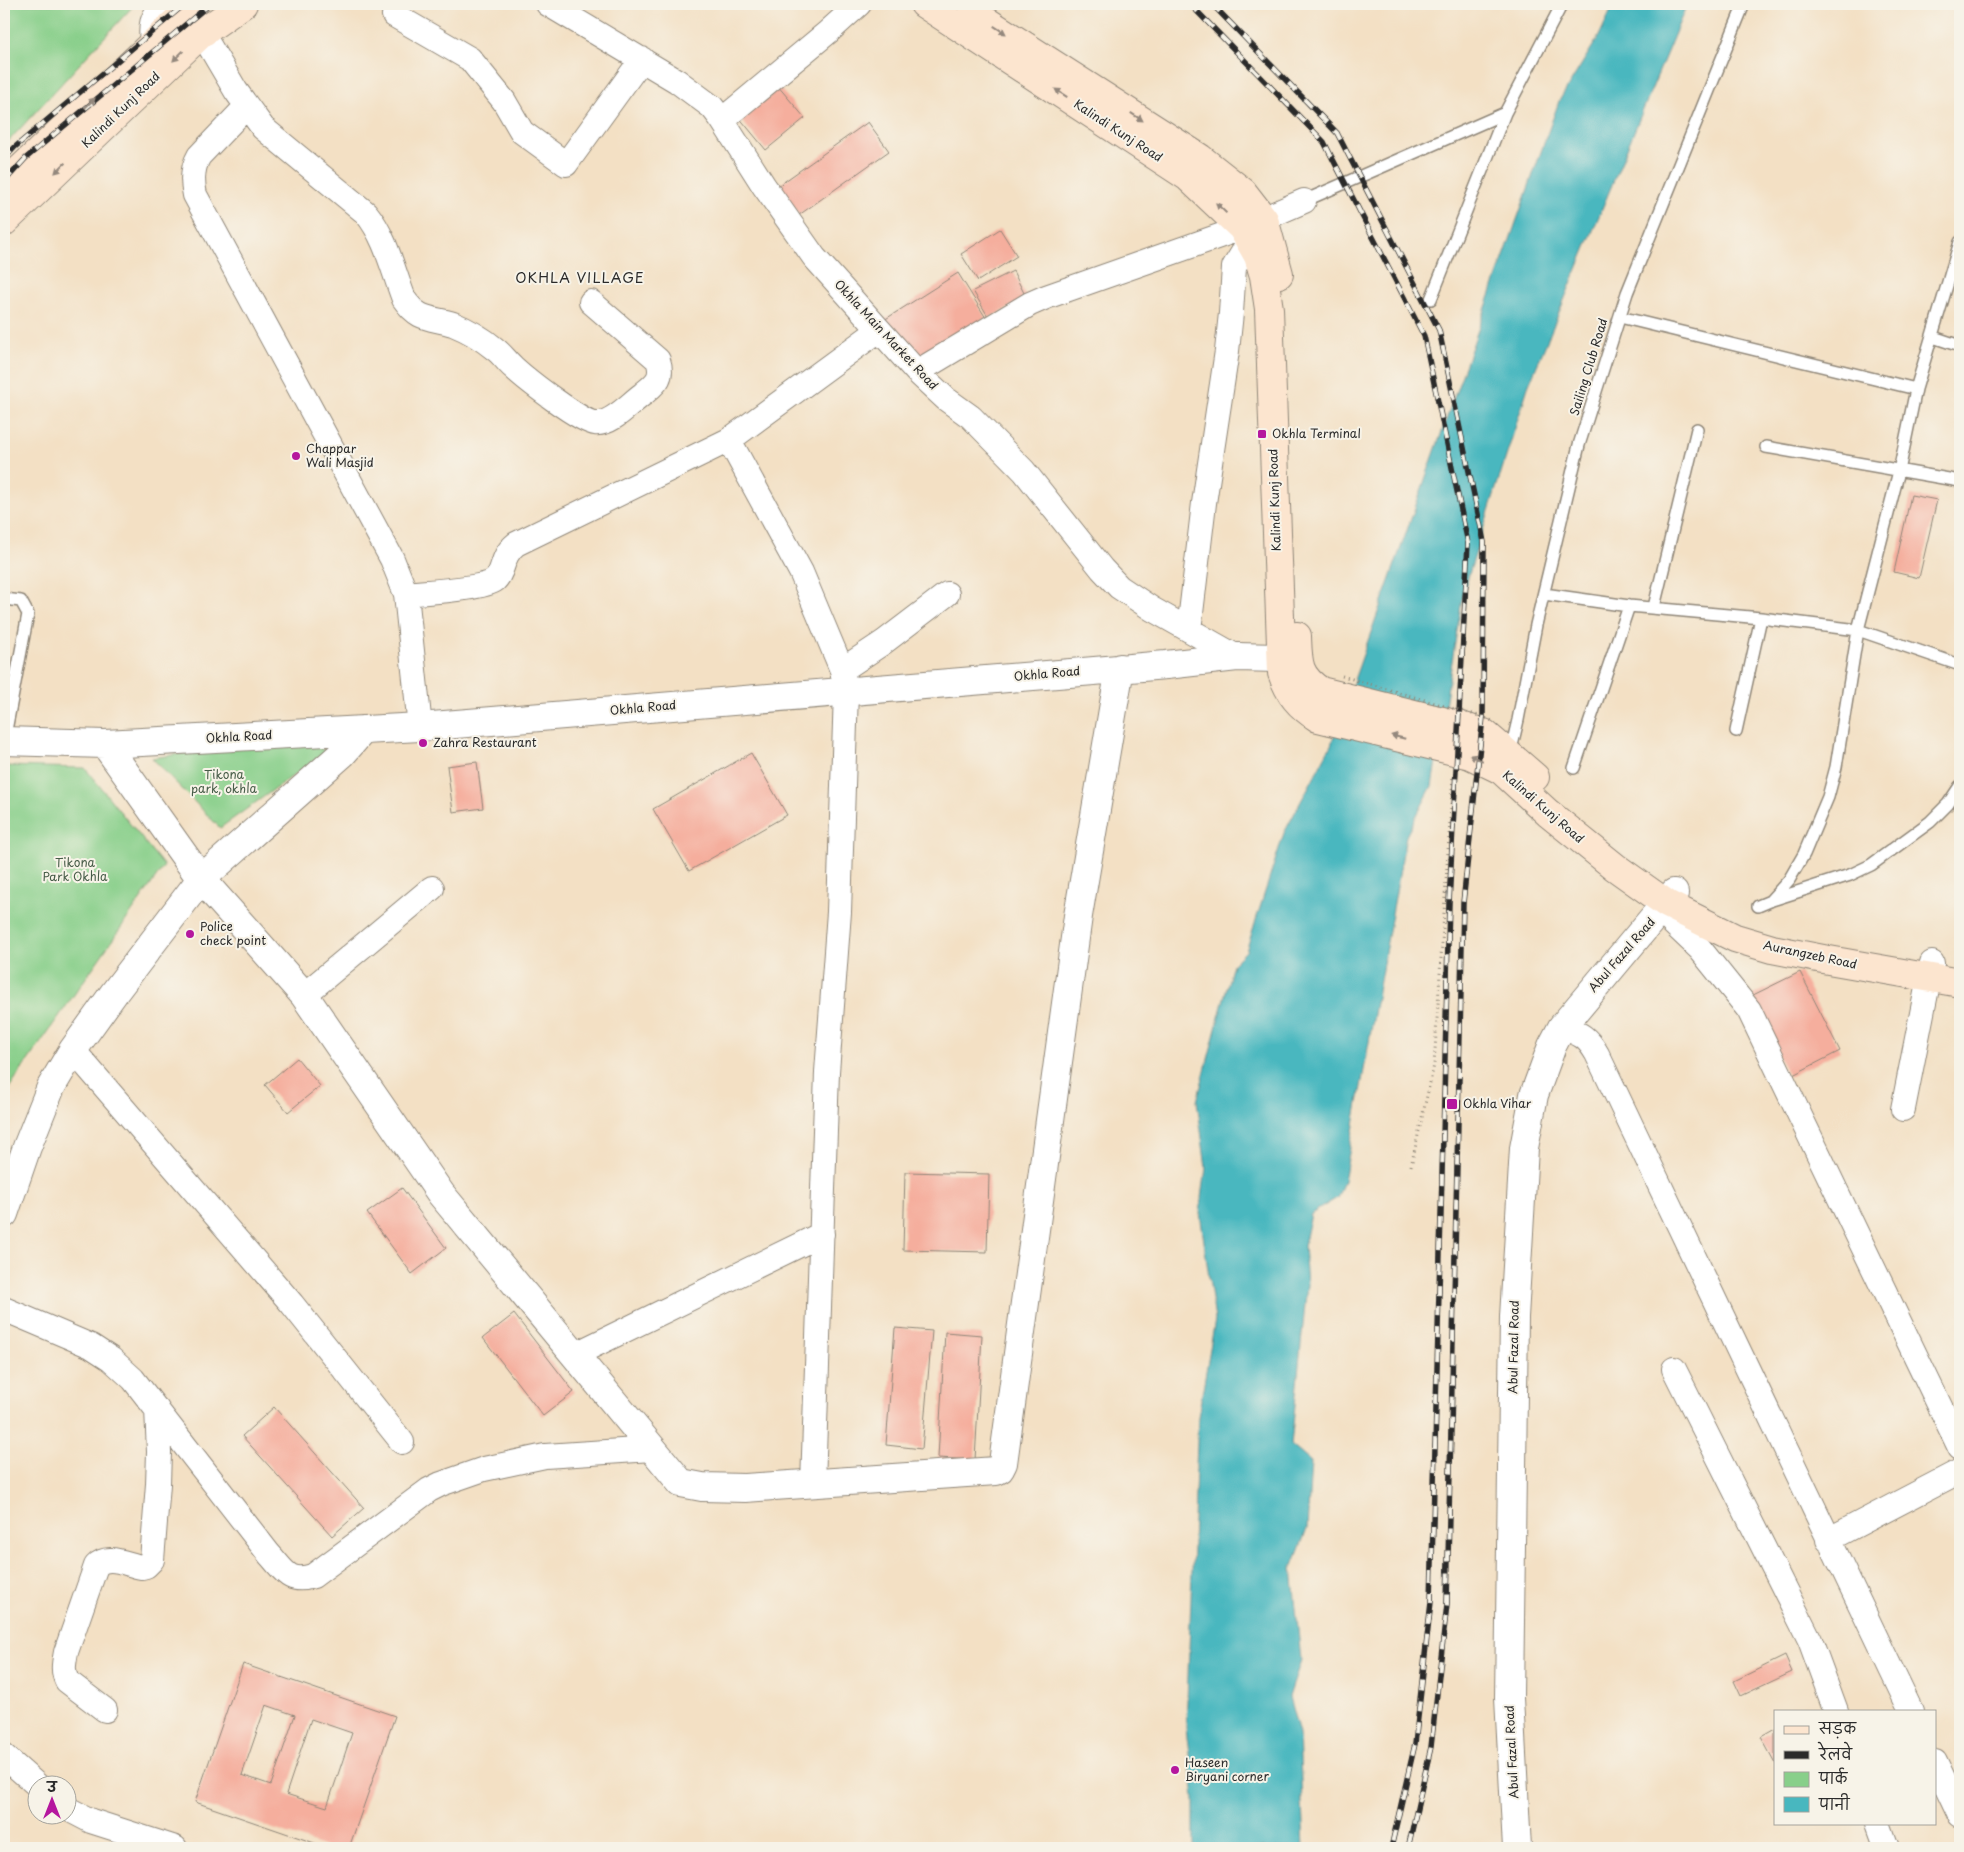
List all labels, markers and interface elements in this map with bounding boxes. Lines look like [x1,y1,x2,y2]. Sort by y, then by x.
one-way arrow [993,25,1006,35]
one-way arrow [172,50,184,62]
street label: Kalindi Kunj Road [77,67,164,152]
one-way arrow [1055,89,1068,98]
street label: Kalindi Kunj Road [1070,95,1167,166]
one-way arrow [83,97,95,109]
one-way arrow [1130,113,1143,122]
one-way arrow [54,162,66,174]
one-way arrow [1215,202,1227,214]
district label: OKHLA VILLAGE [515,267,645,288]
street label: Okhla Main Market Road [831,275,943,393]
street label: Sailing Club Road [1565,316,1611,418]
place label: Okhla Terminal [1272,424,1361,442]
marker: Okhla Terminal [1256,428,1268,440]
place label: Chappar Wali Masjid [306,439,374,471]
street label: Kalindi Kunj Road [1263,448,1285,552]
marker: Chappar Wali Masjid [290,450,302,462]
street label: Okhla Road [1013,661,1081,685]
street label: Okhla Road [609,695,677,719]
street label: Okhla Road [205,725,273,747]
place label: Zahra Restaurant [433,733,537,751]
one-way arrow [1391,733,1406,741]
marker: Zahra Restaurant [417,737,429,749]
one-way arrow [1469,754,1483,762]
park label: Tikona park, okhla [191,765,257,797]
street label: Kalindi Kunj Road [1499,766,1588,847]
park label: Tikona Park Okhla [43,853,108,885]
street label: Abul Fazal Road [1584,913,1659,996]
place label: Police check point [200,917,266,949]
marker: Police check point [184,928,196,940]
street label: Aurangzeb Road [1762,935,1859,973]
place label: Okhla Vihar [1463,1094,1532,1112]
marker: Okhla Vihar [1445,1097,1459,1111]
street label: Abul Fazal Road [1503,1300,1523,1394]
street label: Abul Fazal Road [1500,1705,1522,1799]
legend [1774,1710,1936,1824]
text: सड़क [1818,1716,1857,1739]
text: रेलवे [1817,1741,1853,1765]
place label: Haseen Biryani corner [1185,1753,1270,1785]
marker: Haseen Biryani corner [1169,1764,1181,1776]
text: पार्क [1818,1766,1849,1789]
north arrow [28,1774,78,1824]
text: उ [45,1776,58,1797]
text: पानी [1818,1792,1851,1815]

